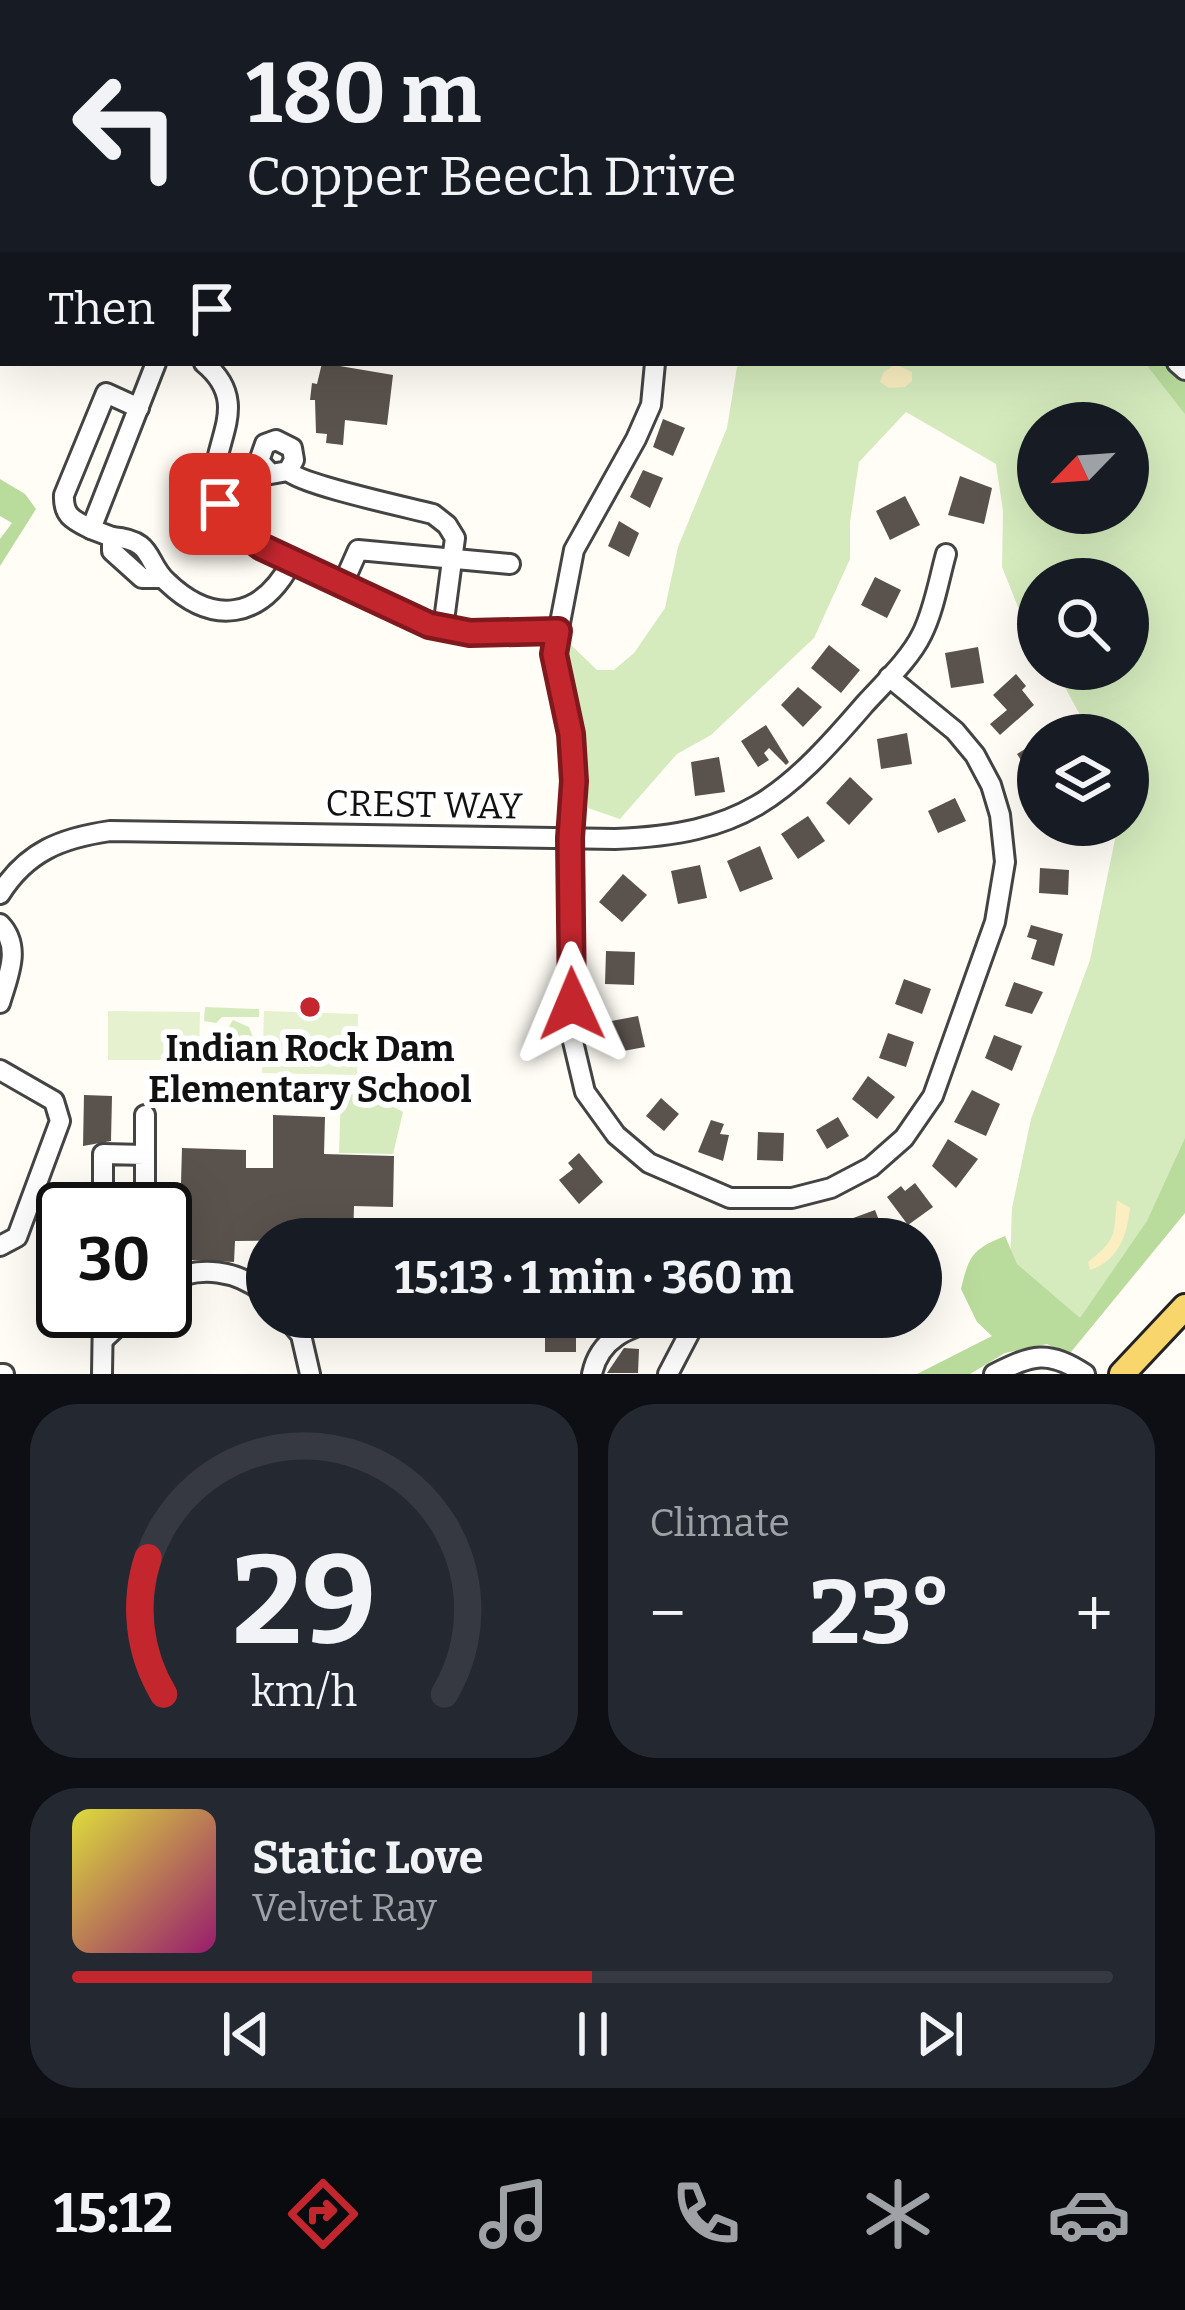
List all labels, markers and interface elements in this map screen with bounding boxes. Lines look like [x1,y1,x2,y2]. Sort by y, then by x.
text: 180 m [246,43,481,144]
icon: left [48,48,204,204]
text: Copper Beech Drive [246,145,736,209]
icon: arrive [179,276,245,342]
text: Then [48,282,155,336]
north arrow [1017,402,1149,534]
map controls [1017,402,1149,846]
pin [169,453,271,555]
icon: arrive [187,471,253,537]
button: search [1017,558,1149,690]
button: layers [1017,714,1149,846]
street label: CREST WAY [325,781,523,829]
position arrow [509,941,635,1067]
marker: Indian Rock Dam Elementary School [297,994,323,1020]
place label: Indian Rock Dam Elementary School [148,1027,472,1112]
speed limit sign: 30 [36,1182,192,1338]
text: 15:13 · 1 min · 360 m [394,1251,794,1305]
text: Climate [650,1500,790,1546]
text: 29 [232,1526,376,1676]
text: 23° [809,1559,952,1667]
text: − [650,1574,686,1653]
text: + [1075,1574,1113,1653]
text: km/h [251,1666,357,1717]
text: Static Love [252,1831,484,1885]
text: Velvet Ray [252,1885,437,1931]
icon: previous [213,2001,279,2067]
icon: pause [560,2001,626,2067]
icon: next [907,2001,973,2067]
icon: directions [281,2172,365,2256]
icon: music [472,2172,556,2256]
icon: phone [664,2172,748,2256]
icon: climate [856,2172,940,2256]
icon: car [1047,2172,1131,2256]
text: 15:12 [54,2182,173,2246]

